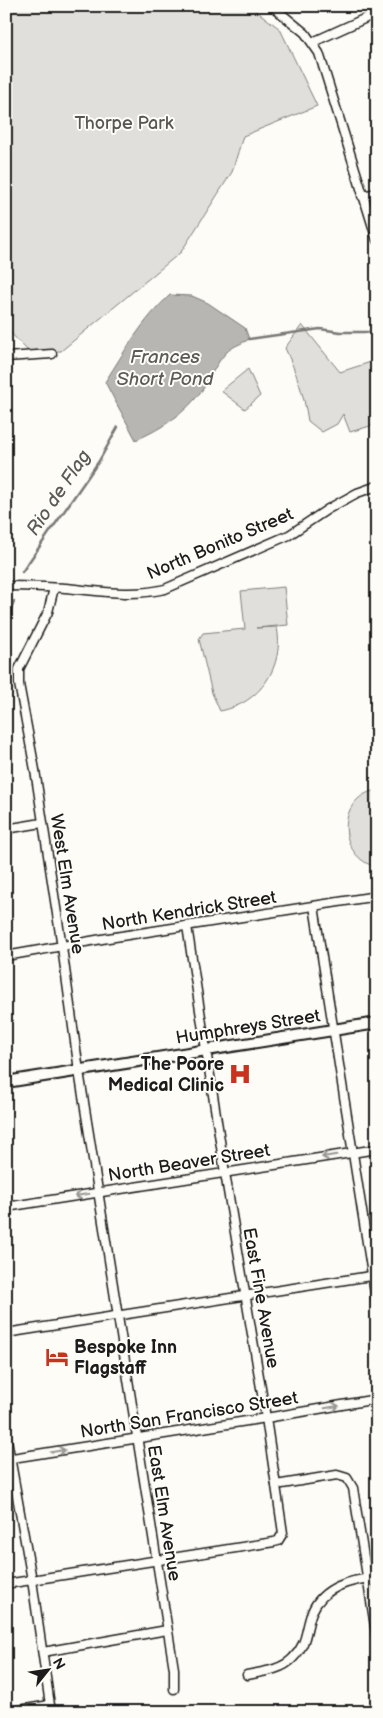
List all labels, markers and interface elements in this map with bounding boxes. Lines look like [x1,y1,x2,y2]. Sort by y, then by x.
park label: Thorpe Park [74,113,174,134]
water label: Frances Short Pond [117,346,215,391]
water label: Rio de Flag [22,446,96,540]
street label: North Bonito Street [144,504,297,584]
street label: West Elm Avenue [46,813,88,956]
street label: North Kendrick Street [100,887,278,935]
street label: Humphreys Street [174,1005,322,1049]
place label: The Poore Medical Clinic [108,1054,224,1096]
hospital icon: The Poore Medical Clinic [227,1061,253,1087]
street label: North Beaver Street [107,1140,272,1186]
one-way arrow [321,1152,337,1162]
one-way arrow [74,1191,90,1201]
street label: East Fine Avenue [238,1226,284,1370]
place label: Bespoke Inn Flagstaff [74,1337,177,1379]
hotel icon: Bespoke Inn Flagstaff [44,1344,70,1370]
street label: North San Francisco Street [79,1387,300,1443]
one-way arrow [323,1402,339,1412]
street label: East Elm Avenue [143,1444,185,1583]
one-way arrow [50,1445,66,1455]
north arrow [22,1646,72,1696]
text: N [49,1655,69,1673]

